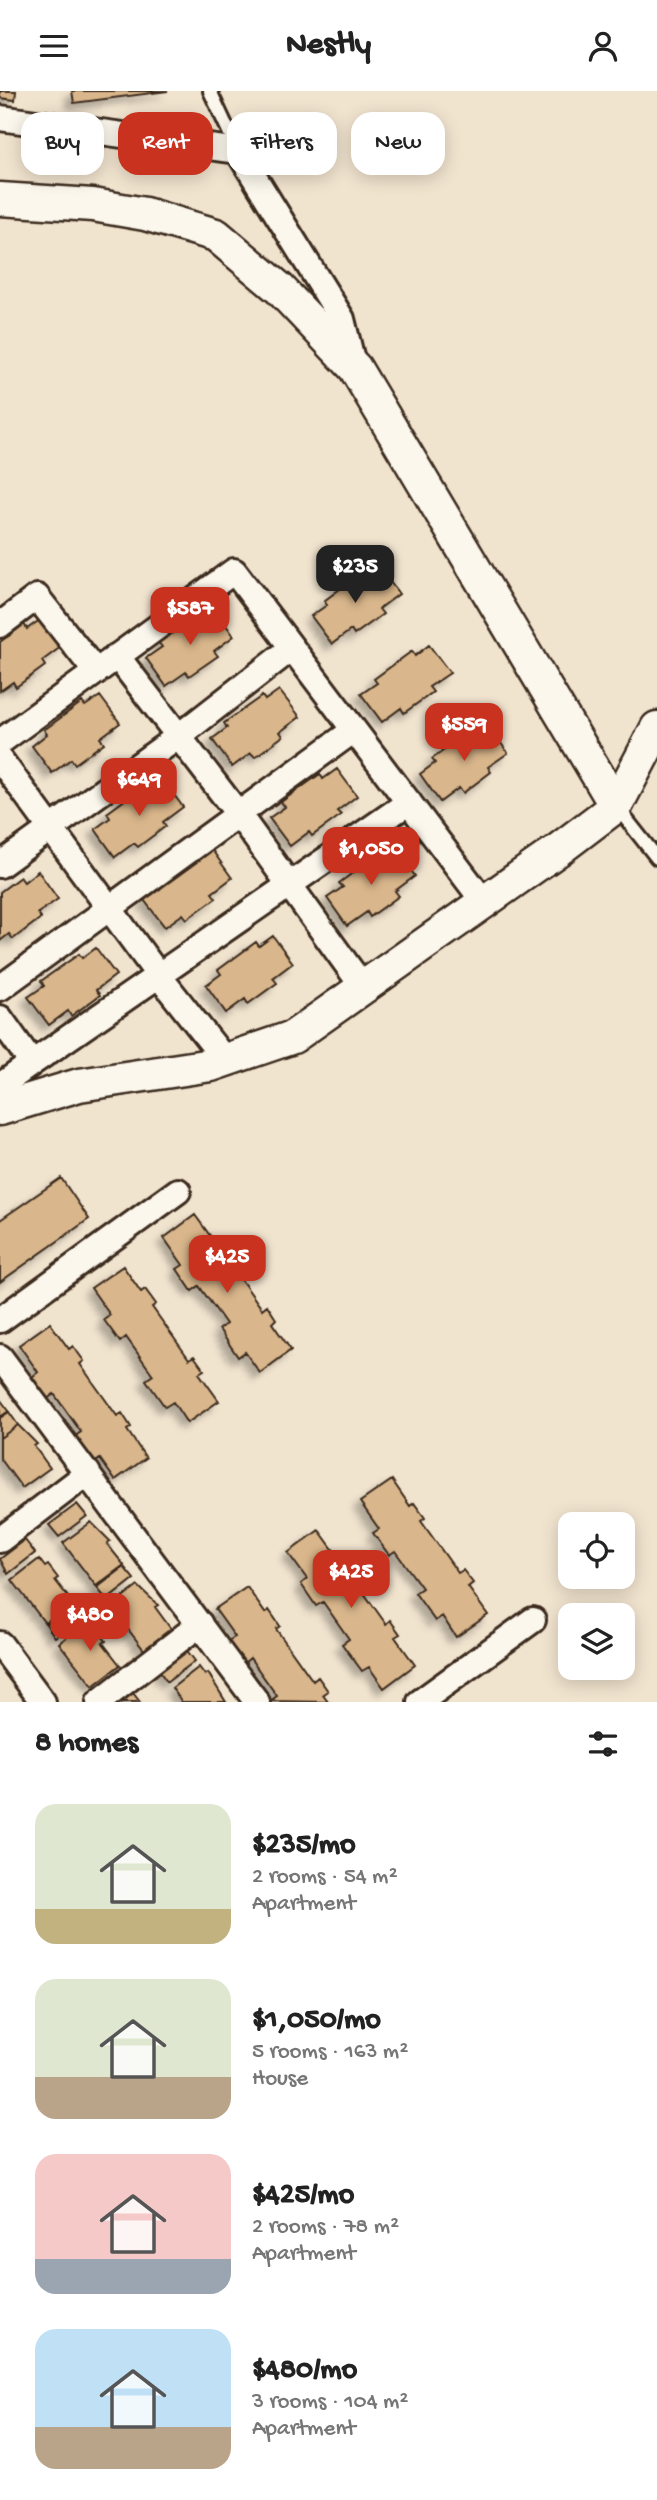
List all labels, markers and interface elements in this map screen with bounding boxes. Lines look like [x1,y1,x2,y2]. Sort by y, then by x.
icon: menu [35,27,73,65]
text: Nestly [286,27,371,65]
icon: person [584,27,622,65]
chip: Buy [21,112,104,175]
chip: Rent [118,112,213,175]
chip: Filters [227,112,337,175]
chip: New [351,112,445,175]
pin: $235 [314,545,396,605]
text: $235 [332,554,378,581]
pin: $587 [149,587,231,647]
text: $587 [167,596,214,623]
pin: $559 [423,703,505,763]
text: $559 [441,712,487,739]
pin: $649 [98,759,180,818]
text: $649 [117,767,161,794]
pin: $1,050 [314,827,428,887]
text: $1,050 [338,836,404,863]
pin: $425 [186,1235,268,1295]
text: $425 [205,1244,249,1271]
map controls [558,1512,635,1680]
button: locate [558,1512,635,1589]
pin: $425 [310,1551,392,1610]
text: $425 [329,1559,373,1586]
pin: $480 [49,1593,131,1653]
text: $480 [67,1602,113,1629]
button: layers [558,1603,635,1680]
icon: filters [584,1725,622,1763]
text: 8 homes [35,1727,138,1762]
text: $235/mo [252,1829,356,1864]
icon: home [91,1832,175,1916]
text: 2 rooms · 54 m² [252,1864,398,1891]
text: Apartment [252,1891,356,1918]
text: $1,050/mo [252,2004,381,2039]
icon: home [91,2007,175,2091]
text: 5 rooms · 163 m² [252,2039,408,2066]
text: House [252,2066,308,2093]
text: $425/mo [252,2179,354,2214]
icon: home [91,2182,175,2266]
text: 2 rooms · 78 m² [252,2214,399,2241]
text: Apartment [252,2241,356,2268]
text: $480/mo [252,2354,357,2389]
icon: home [91,2357,175,2441]
text: 3 rooms · 104 m² [252,2389,408,2416]
text: Apartment [252,2416,356,2443]

